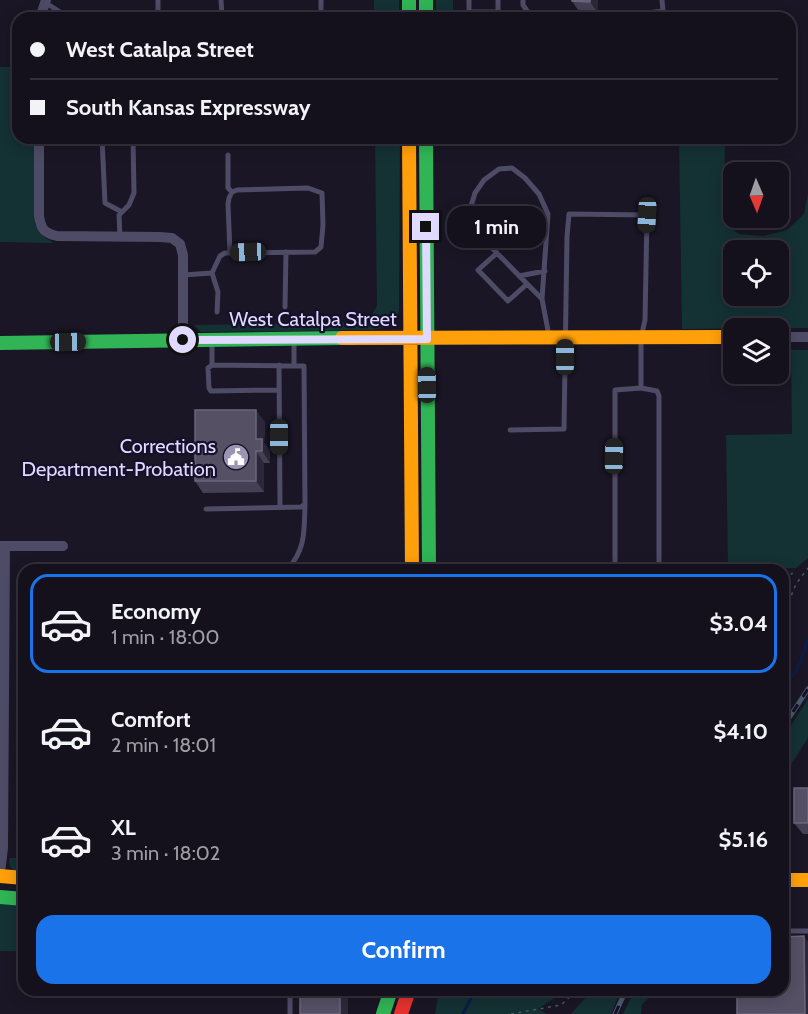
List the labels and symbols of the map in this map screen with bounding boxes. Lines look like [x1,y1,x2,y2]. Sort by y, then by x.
north arrow [723,162,789,228]
car [637,197,657,233]
callout: 1 min [447,206,546,248]
route end [412,213,439,240]
car [230,242,266,262]
street label: West Catalpa Street [229,307,397,331]
route start [169,326,196,353]
car [50,333,86,351]
car [556,339,574,375]
car [418,367,436,403]
car [270,419,288,455]
place label: Corrections Department-Probation [22,434,216,481]
car [605,438,623,474]
public building icon: Corrections Department-Probation [221,442,251,472]

